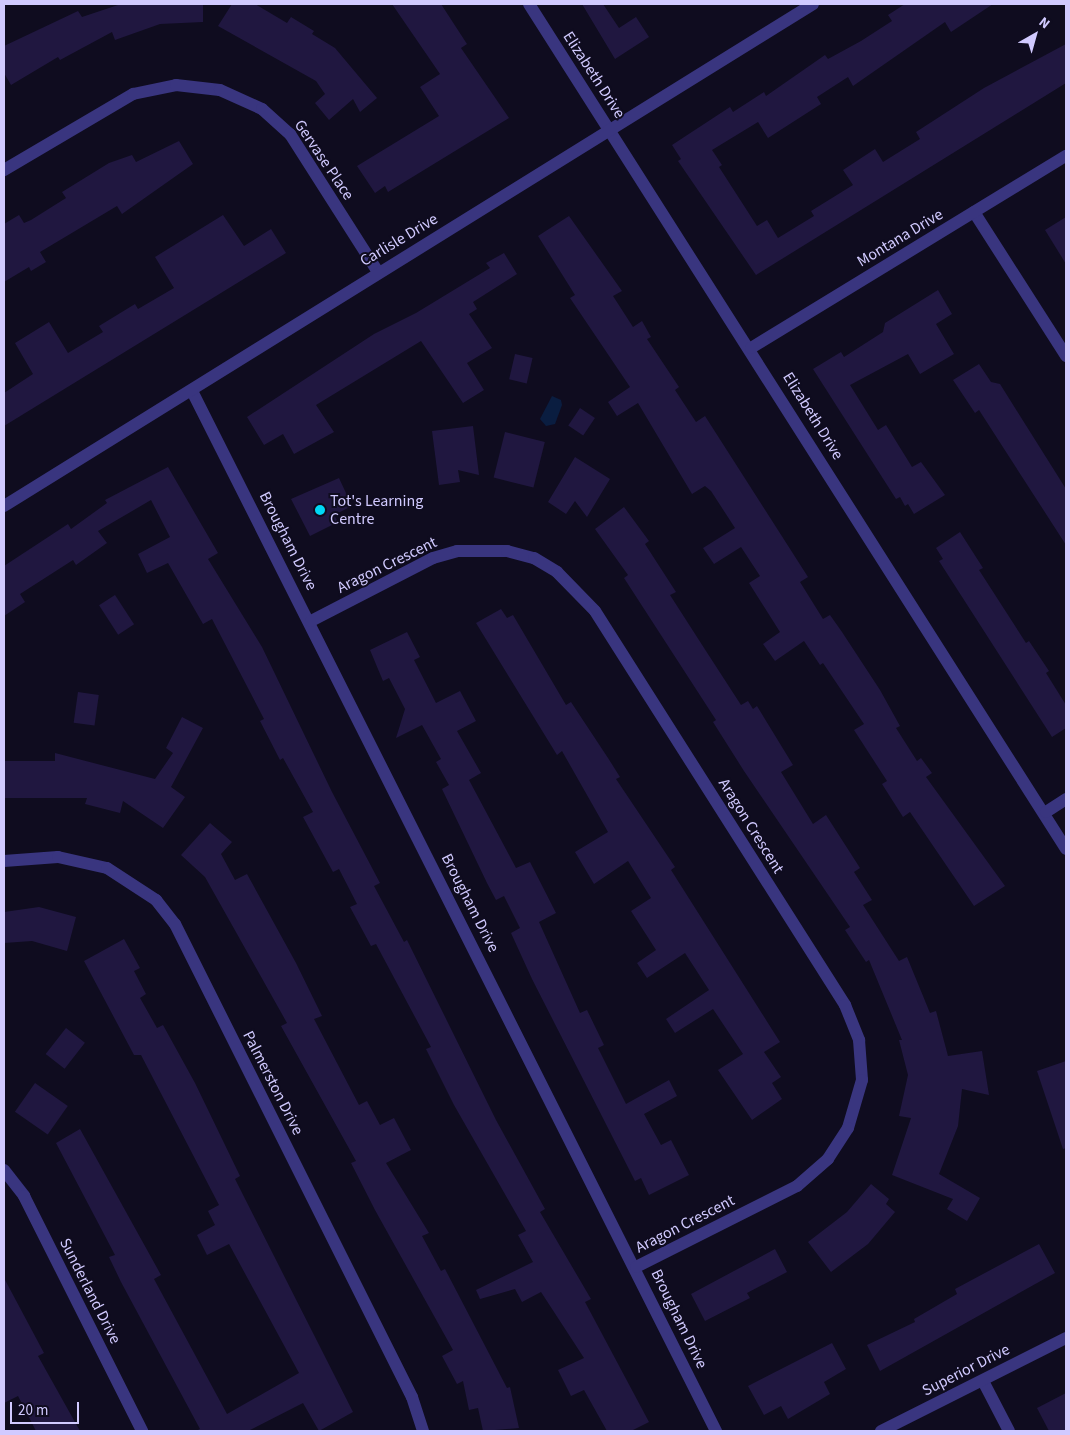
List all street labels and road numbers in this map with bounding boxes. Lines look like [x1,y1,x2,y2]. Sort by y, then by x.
street label: Elizabeth Drive [559,28,629,122]
street label: Gervase Place [290,116,358,204]
street label: Montana Drive [854,205,946,271]
street label: Carlisle Drive [357,209,441,271]
street label: Elizabeth Drive [778,369,848,463]
street label: Brougham Drive [255,488,321,594]
street label: Aragon Crescent [334,533,440,597]
street label: Aragon Crescent [714,775,788,877]
street label: Brougham Drive [437,850,503,956]
street label: Palmerston Drive [239,1028,307,1138]
street label: Aragon Crescent [632,1191,738,1257]
street label: Sunderland Drive [55,1235,125,1347]
street label: Brougham Drive [647,1266,711,1372]
street label: Superior Drive [919,1340,1013,1400]

